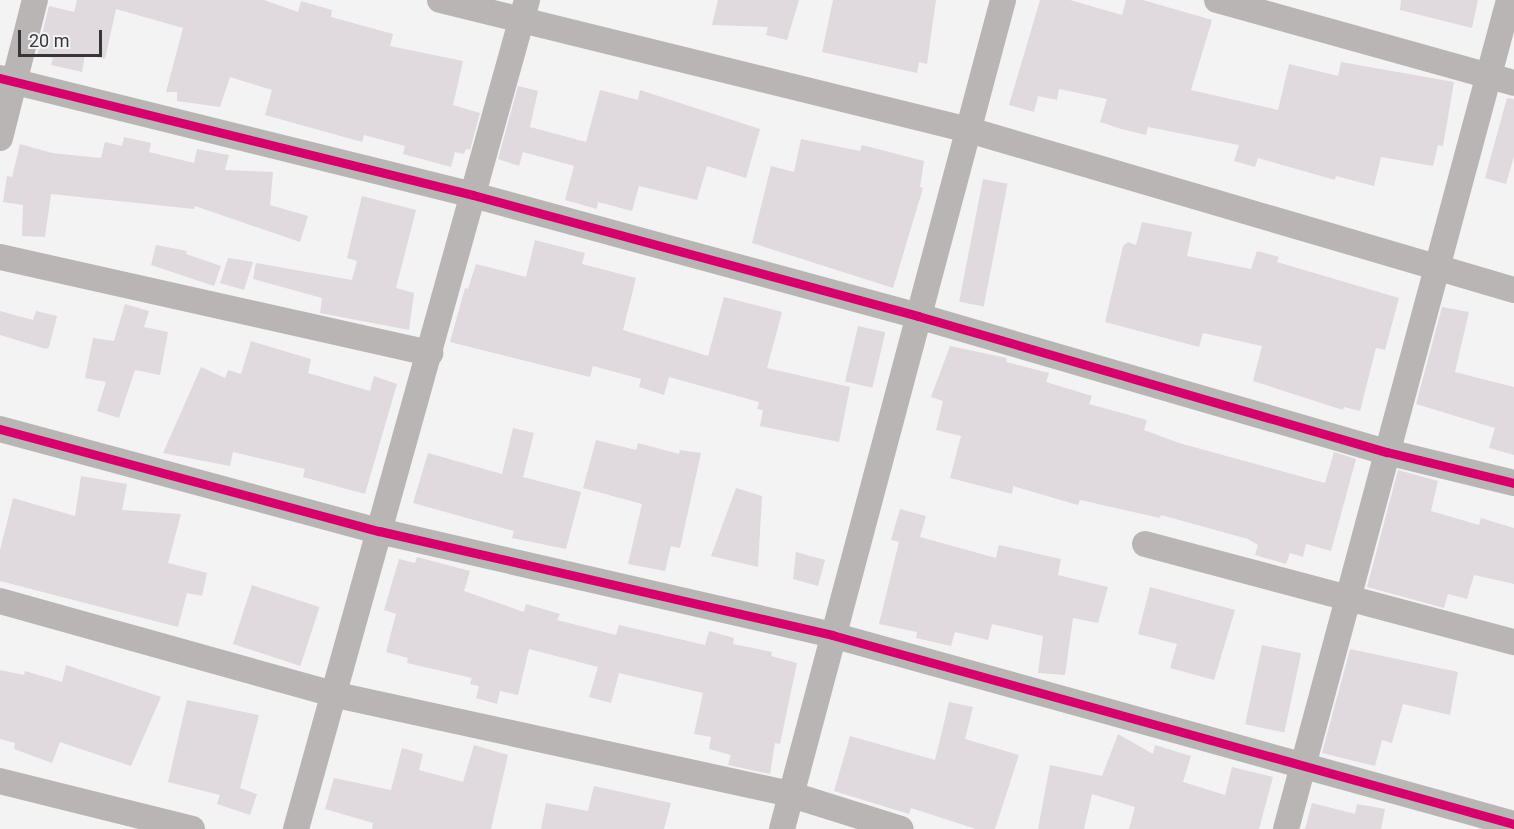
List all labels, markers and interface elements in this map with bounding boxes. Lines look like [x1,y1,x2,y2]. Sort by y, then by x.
scale bar [21,18,105,56]
text: 20 m [29,30,69,51]

